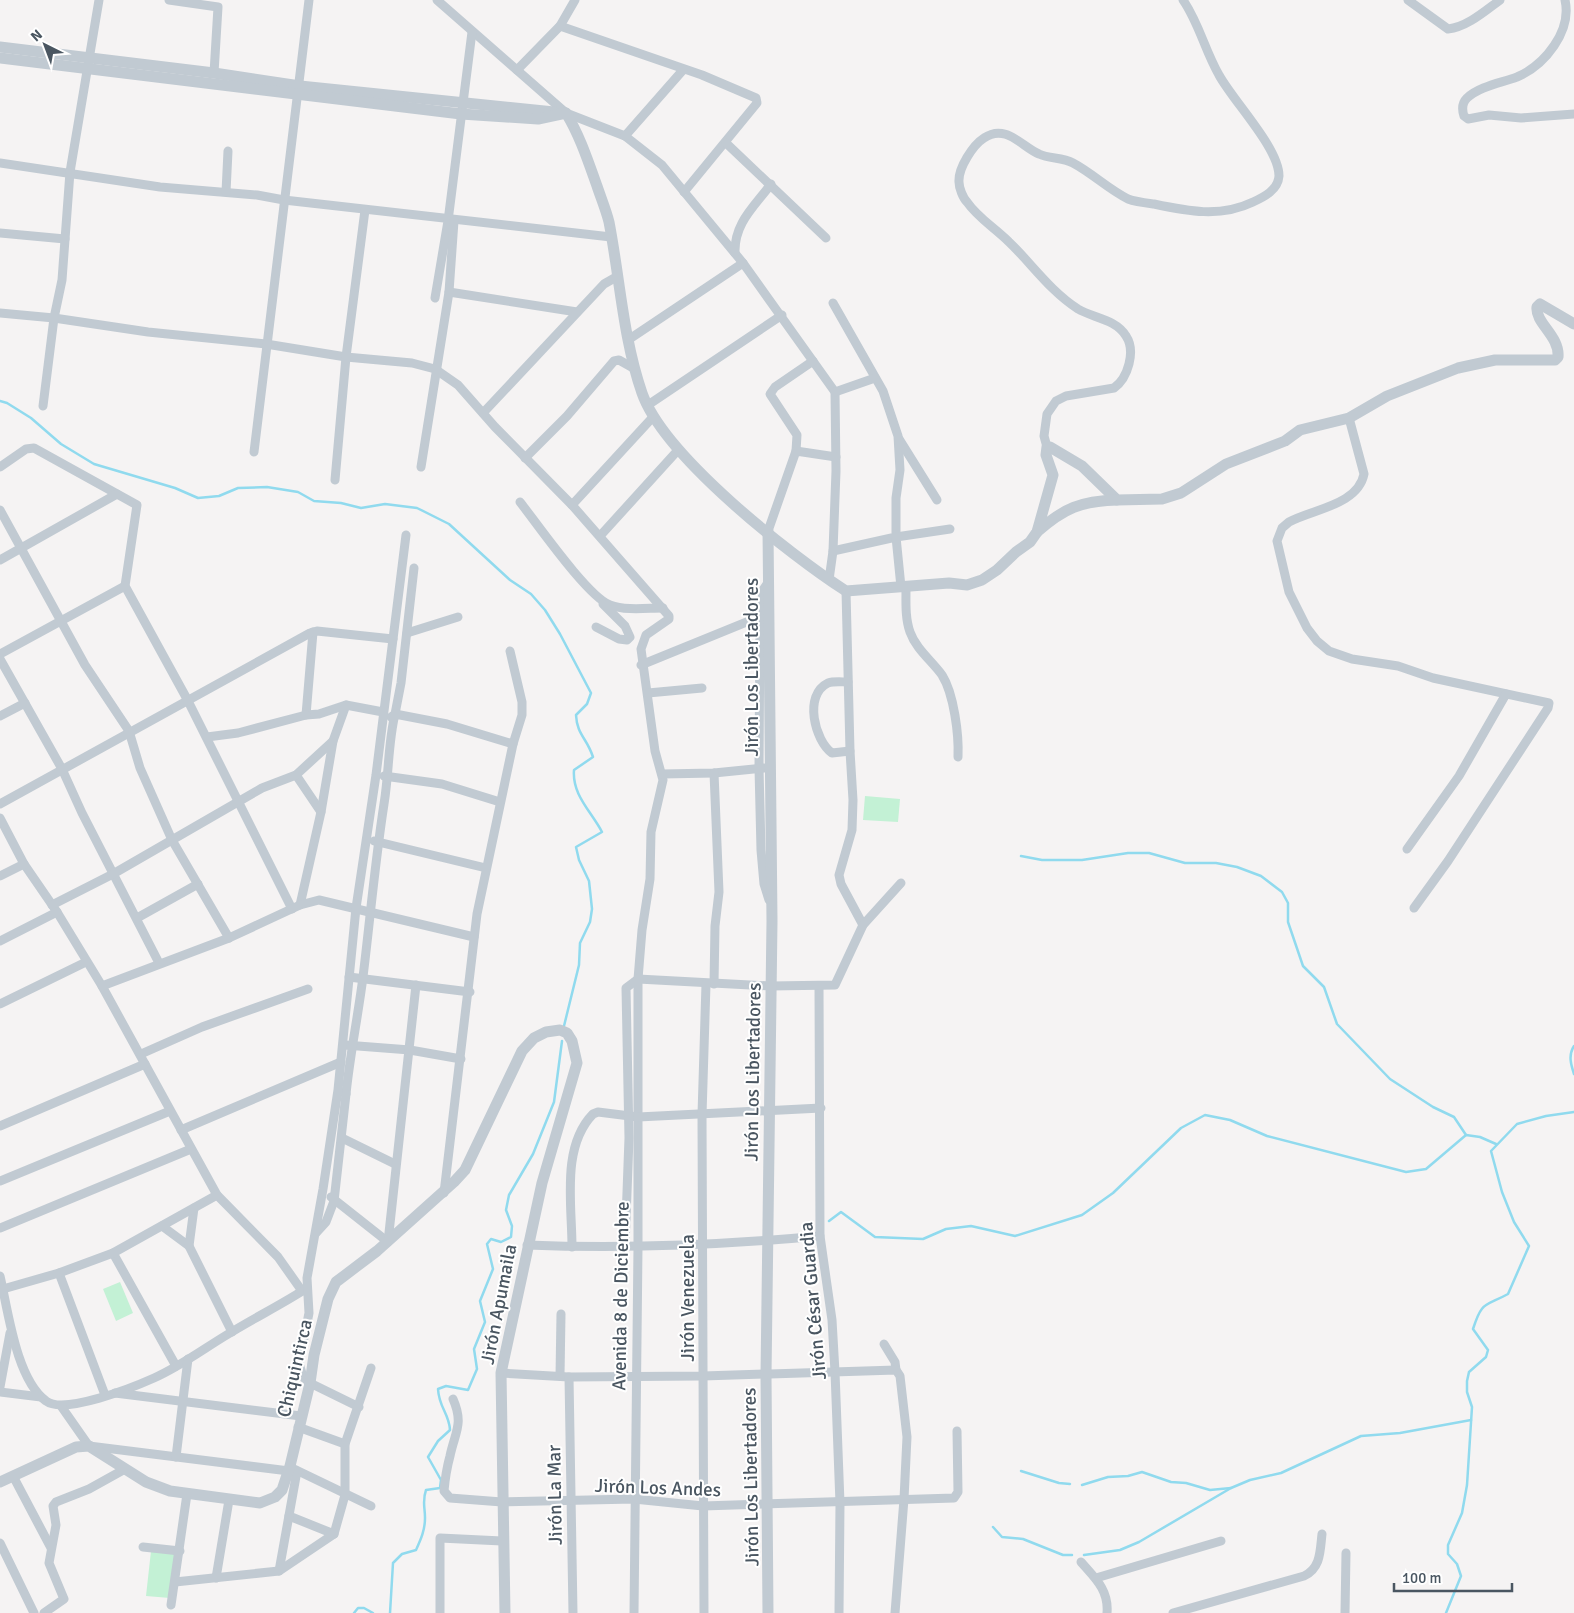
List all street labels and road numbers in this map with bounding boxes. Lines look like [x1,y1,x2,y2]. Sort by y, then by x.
street label: Jirón Los Libertadores [740,578,764,756]
street label: Jirón Los Libertadores [739,982,767,1162]
street label: Avenida 8 de Diciembre [607,1201,635,1391]
street label: Jirón César Guardia [794,1221,832,1381]
street label: Jirón Venezuela [676,1234,700,1362]
street label: Jirón Apumaila [476,1242,522,1366]
street label: Chiquintirca [272,1317,318,1420]
street label: Jirón Los Libertadores [737,1387,765,1567]
street label: Jirón La Mar [542,1445,568,1545]
street label: Jirón Los Andes [594,1474,722,1502]

